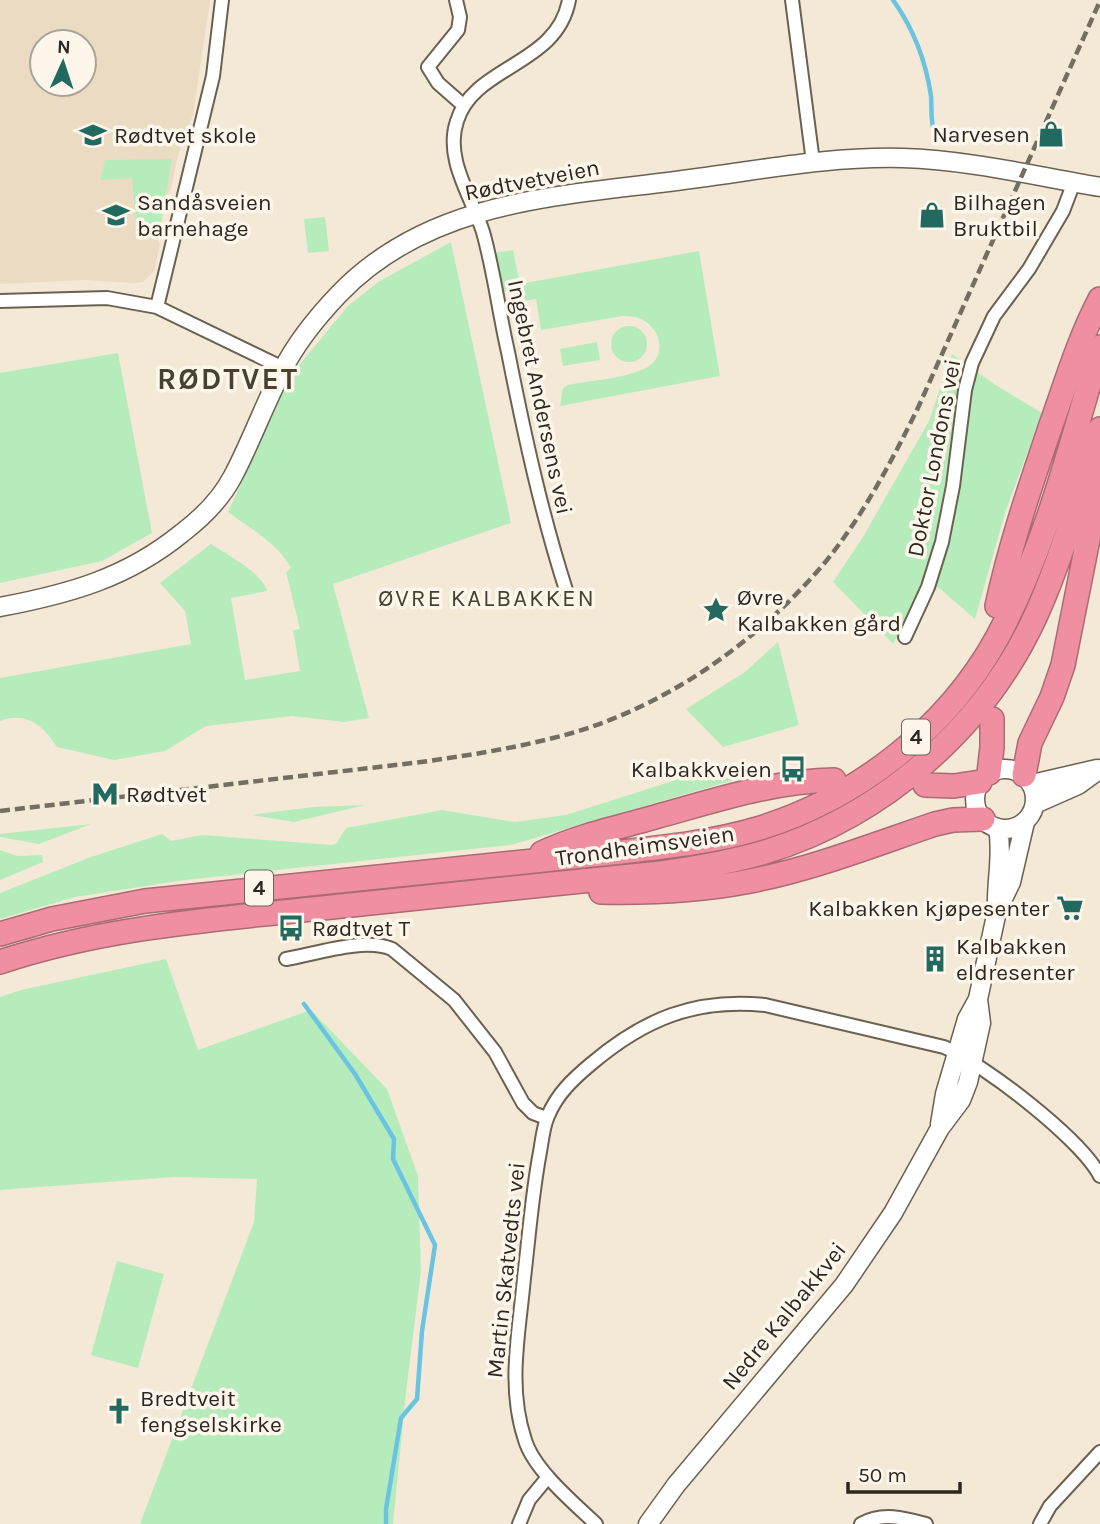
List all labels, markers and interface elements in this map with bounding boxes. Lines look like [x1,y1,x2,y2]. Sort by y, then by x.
north arrow [28,28,98,98]
text: N [56,36,71,58]
shop icon: Narvesen [1036,119,1066,149]
school or university icon: Rødtvet skole [78,120,108,150]
place label: Narvesen [932,121,1030,148]
place label: Rødtvet skole [114,122,256,149]
street label: Rødtvetveien [462,154,602,206]
place label: Sandåsveien barnehage [137,189,272,242]
place label: Bilhagen Bruktbil [953,189,1046,242]
school or university icon: Sandåsveien barnehage [101,200,131,230]
shop icon: Bilhagen Bruktbil [917,200,947,230]
street label: Ingebret Andersens vei [502,277,578,517]
street label: Doktor Londons vei [902,357,966,559]
district label: RØDTVET [157,361,299,397]
district label: ØVRE KALBAKKEN [378,584,596,612]
place label: Øvre Kalbakken gård [737,584,901,637]
place icon: Øvre Kalbakken gård [701,595,731,625]
road number: 4 [902,720,930,754]
bus stop icon: Kalbakkveien [778,754,808,784]
place label: Kalbakkveien [631,756,772,783]
metro station icon: Rødtvet [90,779,120,809]
place label: Rødtvet [126,781,207,808]
street label: Trondheimsveien [554,820,736,872]
road number: 4 [245,870,273,906]
supermarket icon: Kalbakken kjøpesenter [1055,893,1085,923]
place label: Kalbakken kjøpesenter [808,895,1050,922]
bus stop icon: Rødtvet T [276,913,306,943]
place label: Rødtvet T [312,915,410,942]
place label: Kalbakken eldresenter [956,933,1075,986]
building icon: Kalbakken eldresenter [920,944,950,974]
street label: Martin Skatvedts vei [481,1161,531,1379]
street label: Nedre Kalbakkvei [716,1237,852,1395]
place label: Bredtveit fengselskirke [140,1385,282,1438]
church icon: Bredtveit fengselskirke [104,1396,134,1426]
scale bar [848,1450,960,1494]
text: 50 m [858,1463,907,1487]

